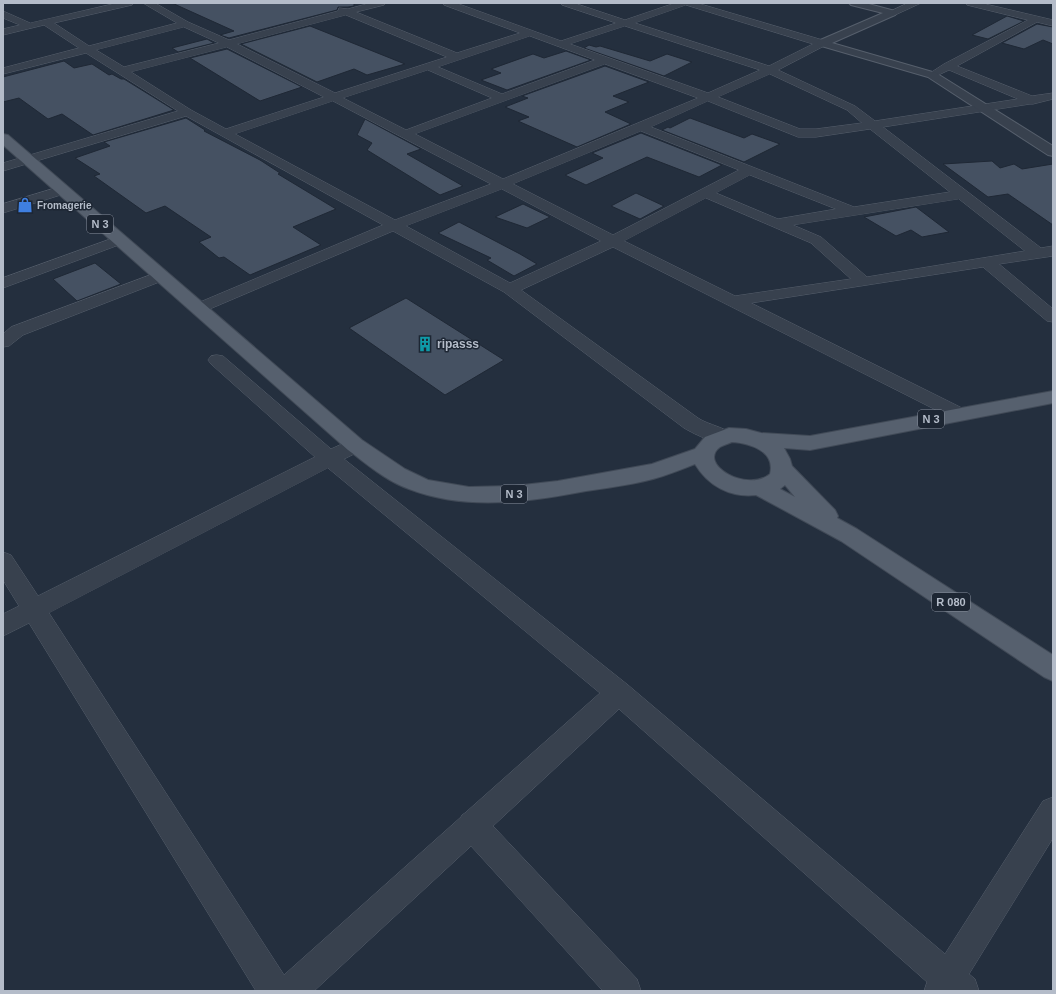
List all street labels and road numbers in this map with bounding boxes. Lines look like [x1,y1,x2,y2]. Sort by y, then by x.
road number: N 3 [87,215,113,233]
road number: N 3 [918,410,944,428]
road number: N 3 [501,485,527,503]
road number: R 080 [932,593,970,611]

